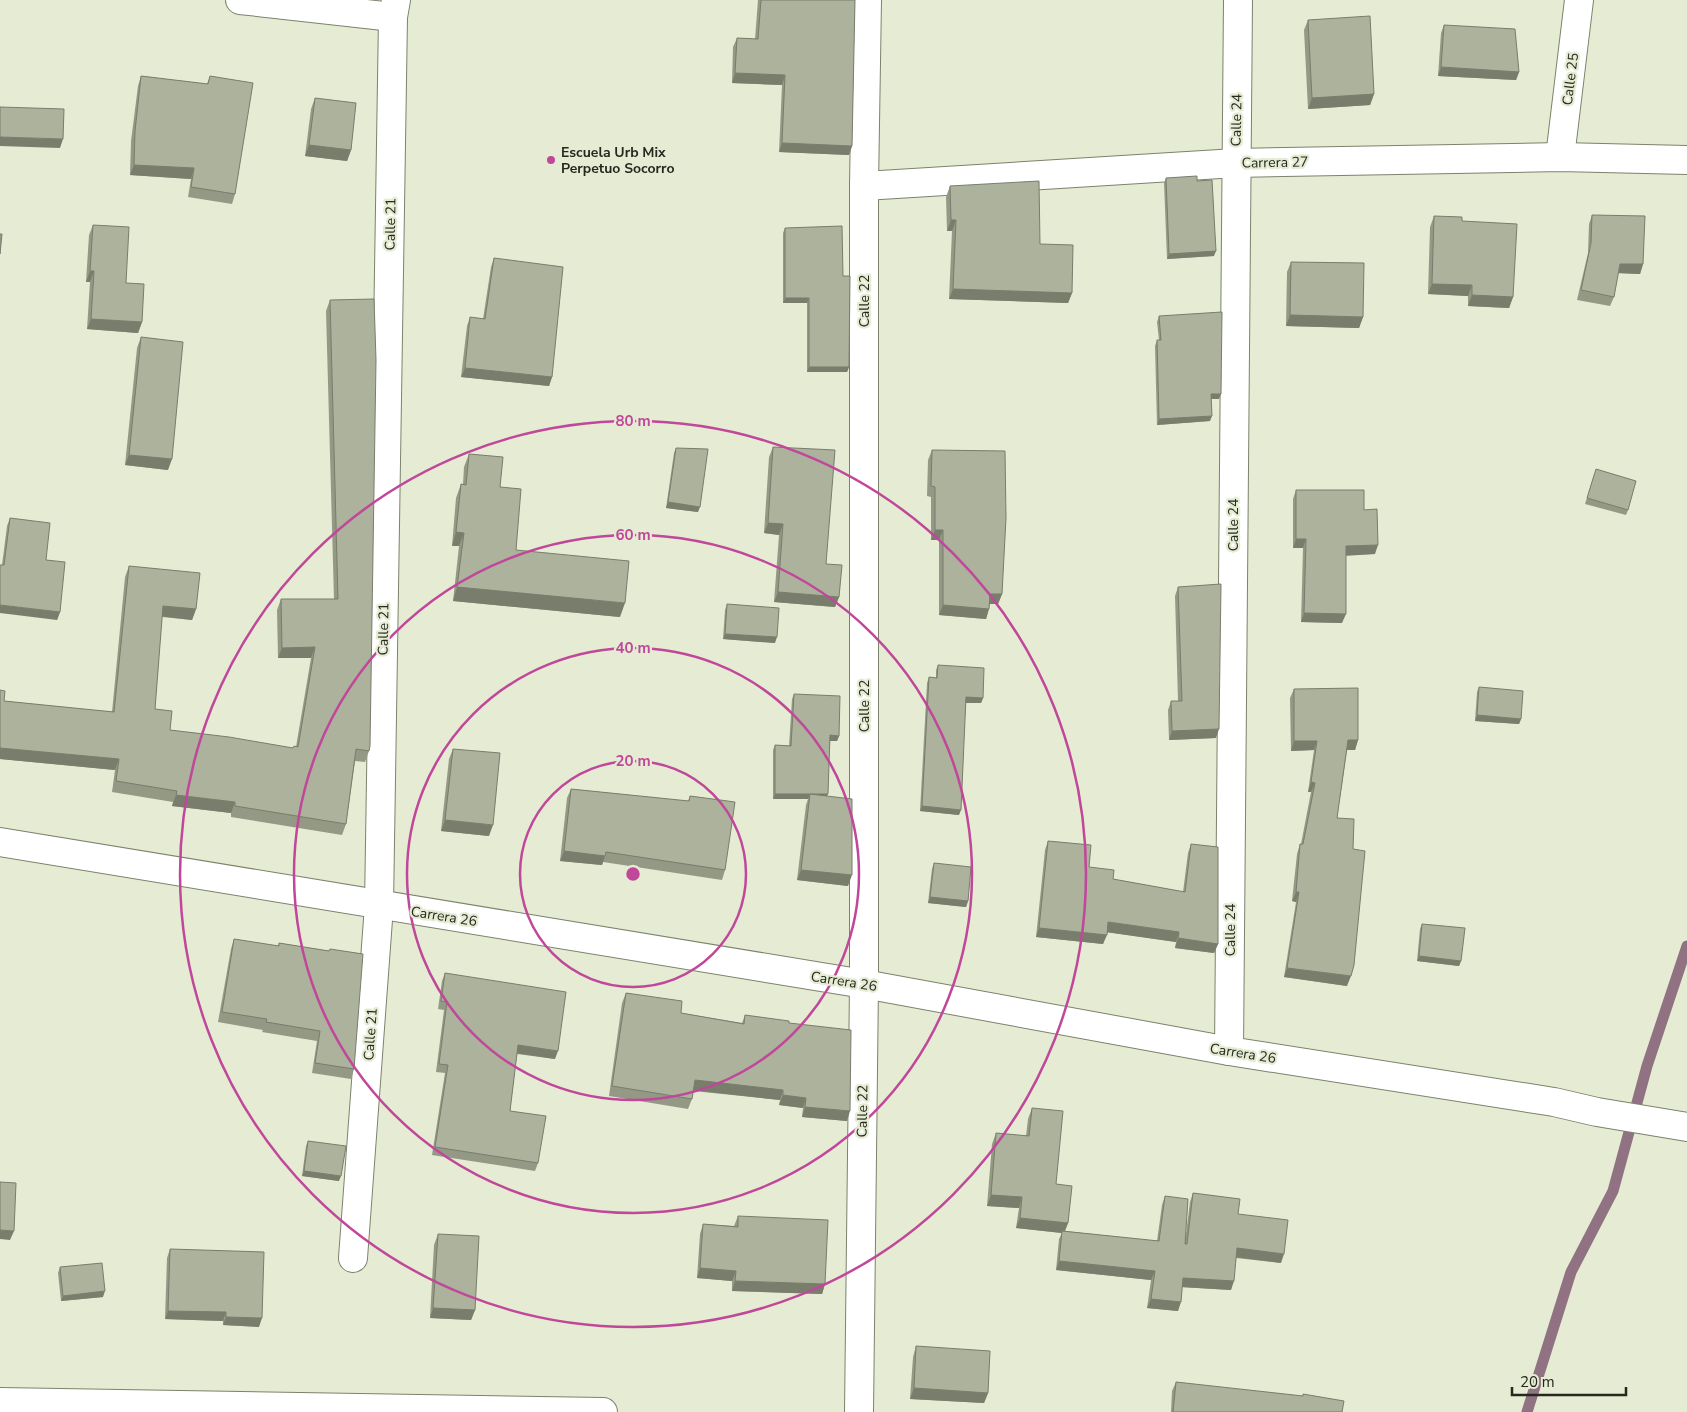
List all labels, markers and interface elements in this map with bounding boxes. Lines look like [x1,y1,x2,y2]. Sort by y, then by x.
street label: Calle 25 [1558,52,1583,106]
street label: Calle 24 [1227,94,1246,147]
place label: Escuela Urb Mix Perpetuo Socorro [561,143,675,178]
street label: Carrera 27 [1241,152,1309,173]
marker: Escuela Urb Mix Perpetuo Socorro [545,154,557,166]
street label: Calle 21 [381,198,400,251]
street label: Calle 22 [855,275,874,327]
text: 80 m [615,411,651,431]
street label: Calle 24 [1224,499,1243,551]
text: 60 m [615,525,651,545]
street label: Calle 21 [374,603,393,656]
text: 40 m [615,638,651,658]
street label: Calle 22 [855,680,874,732]
text: 20 m [615,751,651,771]
centre of rings [624,865,642,883]
street label: Carrera 26 [409,902,478,931]
street label: Calle 24 [1221,904,1240,956]
street label: Carrera 26 [809,967,878,996]
street label: Calle 21 [359,1007,382,1061]
street label: Carrera 26 [1208,1039,1277,1068]
street label: Calle 22 [853,1085,872,1138]
scale bar [1512,1364,1626,1396]
text: 20 m [1520,1372,1555,1392]

